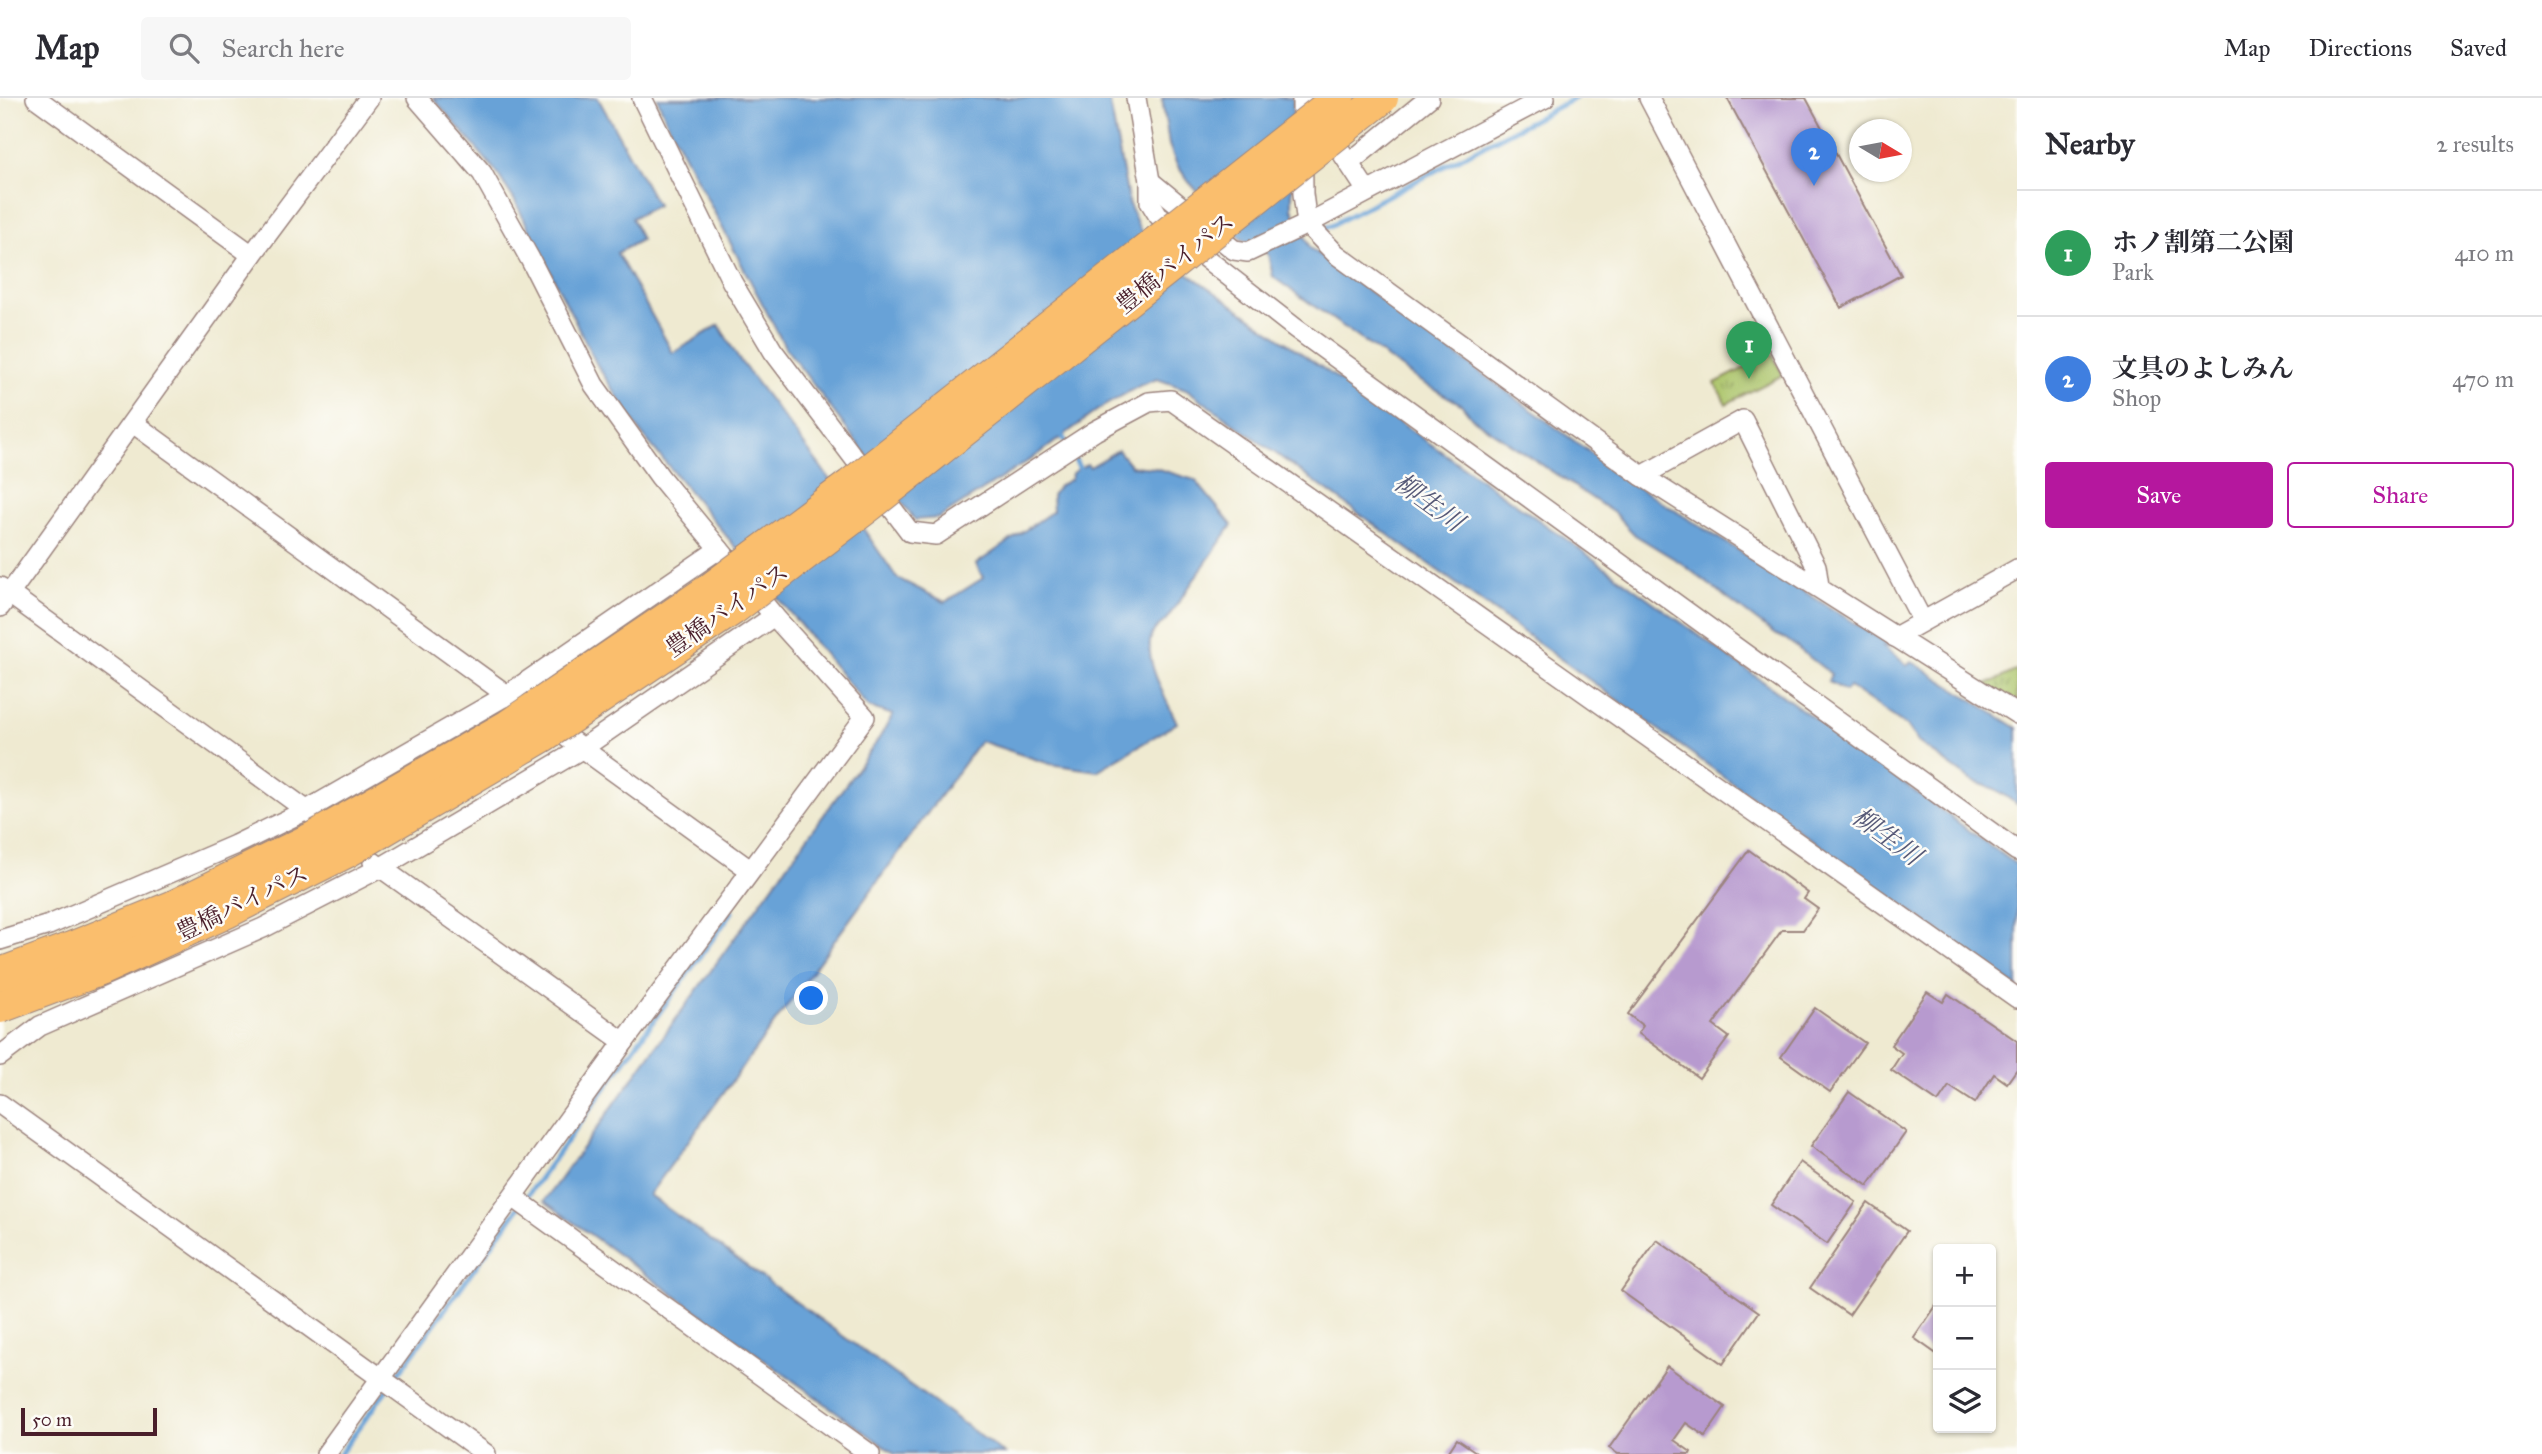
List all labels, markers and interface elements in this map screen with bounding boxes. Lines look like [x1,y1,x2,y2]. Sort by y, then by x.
search box [141,17,631,80]
text: Map [35,28,99,68]
icon: search [165,29,203,67]
text: Search here [221,32,345,64]
text: Map [2224,33,2271,63]
text: Directions [2309,33,2412,63]
text: Saved [2450,33,2507,63]
north arrow [1849,119,1912,182]
text: Nearby [2045,126,2135,162]
pin: 2 [1791,128,1837,186]
text: 2 results [2436,130,2514,158]
street label: 豊橋バイパス [1110,206,1240,320]
text: ホノ割第二公園 [2112,226,2294,258]
text: 1 [2063,239,2073,267]
text: 410 m [2455,239,2514,267]
text: Park [2112,258,2154,286]
pin: 1 [1726,321,1772,379]
text: 文具のよしみん [2112,352,2294,384]
text: 2 [2062,365,2074,393]
text: 470 m [2452,365,2514,393]
text: Shop [2112,384,2161,412]
button: Save [2045,462,2273,528]
button: Share [2287,462,2514,528]
water label: 柳生川 [1388,466,1472,540]
street label: 豊橋バイパス [660,557,794,663]
water label: 柳生川 [1846,800,1930,874]
street label: 豊橋バイパス [171,858,313,948]
your location [794,981,828,1015]
map controls [1933,1244,1996,1433]
button: + [1933,1244,1996,1307]
button: − [1933,1307,1996,1370]
button: layers [1933,1370,1996,1433]
scale bar [21,1405,158,1437]
text: 50 m [32,1408,72,1431]

